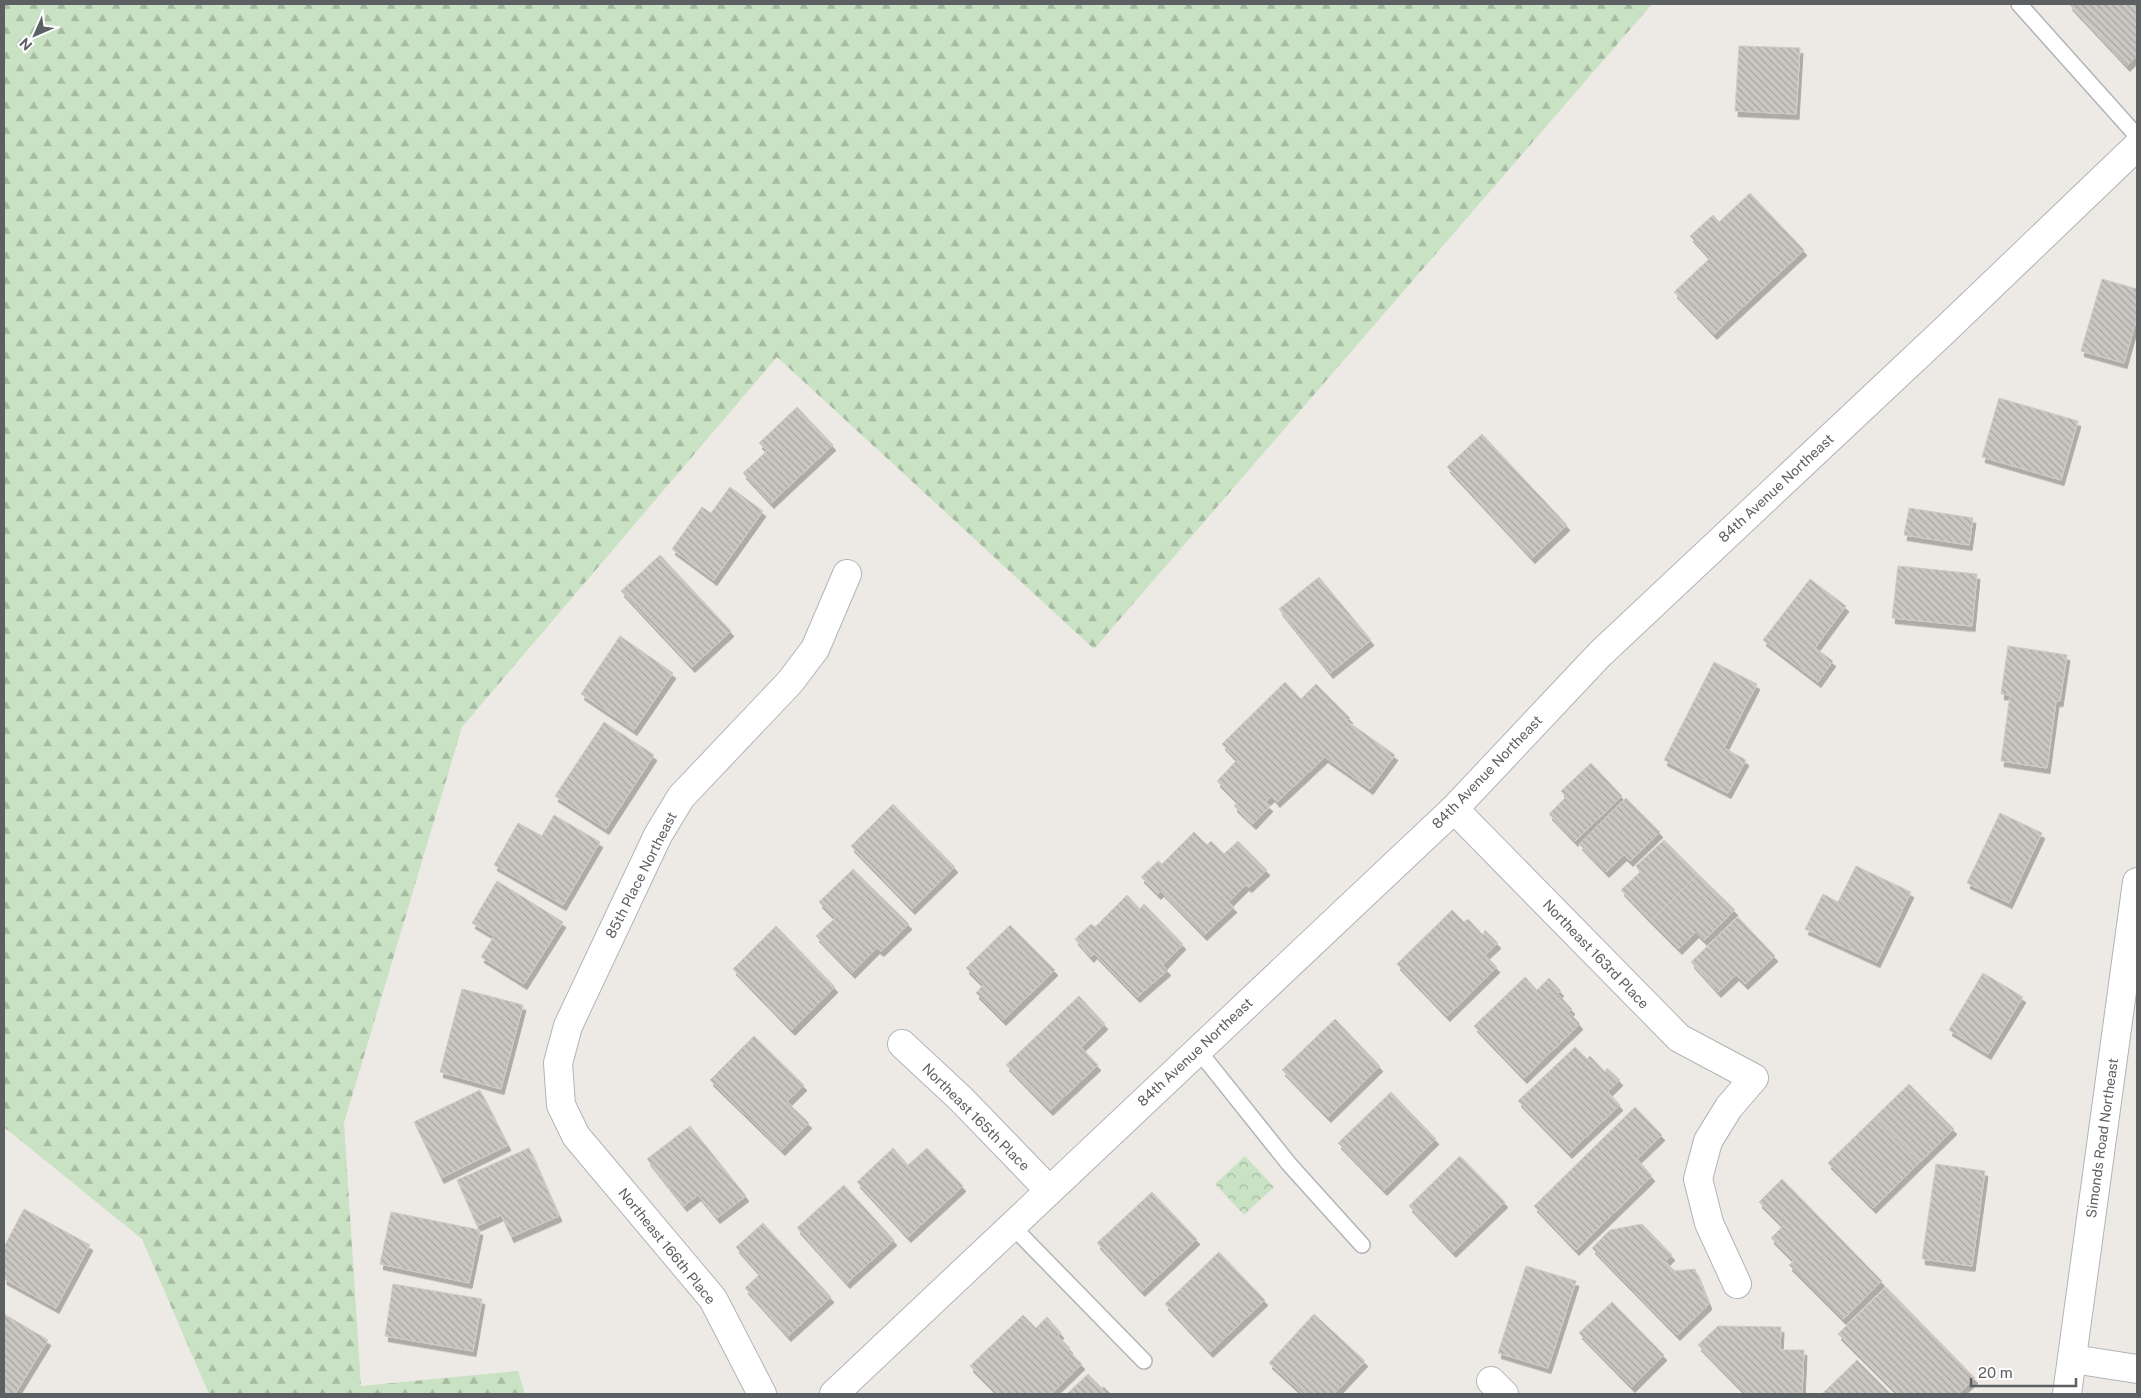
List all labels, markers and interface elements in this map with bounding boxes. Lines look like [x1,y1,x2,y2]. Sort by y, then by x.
north arrow [10,10,60,60]
text: N [16,35,35,54]
street label: 84th Avenue Northeast [1715,431,1837,545]
street label: 84th Avenue Northeast [1429,712,1545,832]
street label: 85th Place Northeast [602,809,680,941]
street label: Northeast 163rd Place [1540,896,1652,1012]
street label: 84th Avenue Northeast [1134,995,1256,1109]
street label: Simonds Road Northeast [2083,1057,2121,1219]
street label: Northeast 165th Place [919,1060,1033,1174]
street label: Northeast 166th Place [615,1185,719,1307]
scale bar [1971,1356,2076,1388]
text: 20 m [1978,1364,2013,1381]

